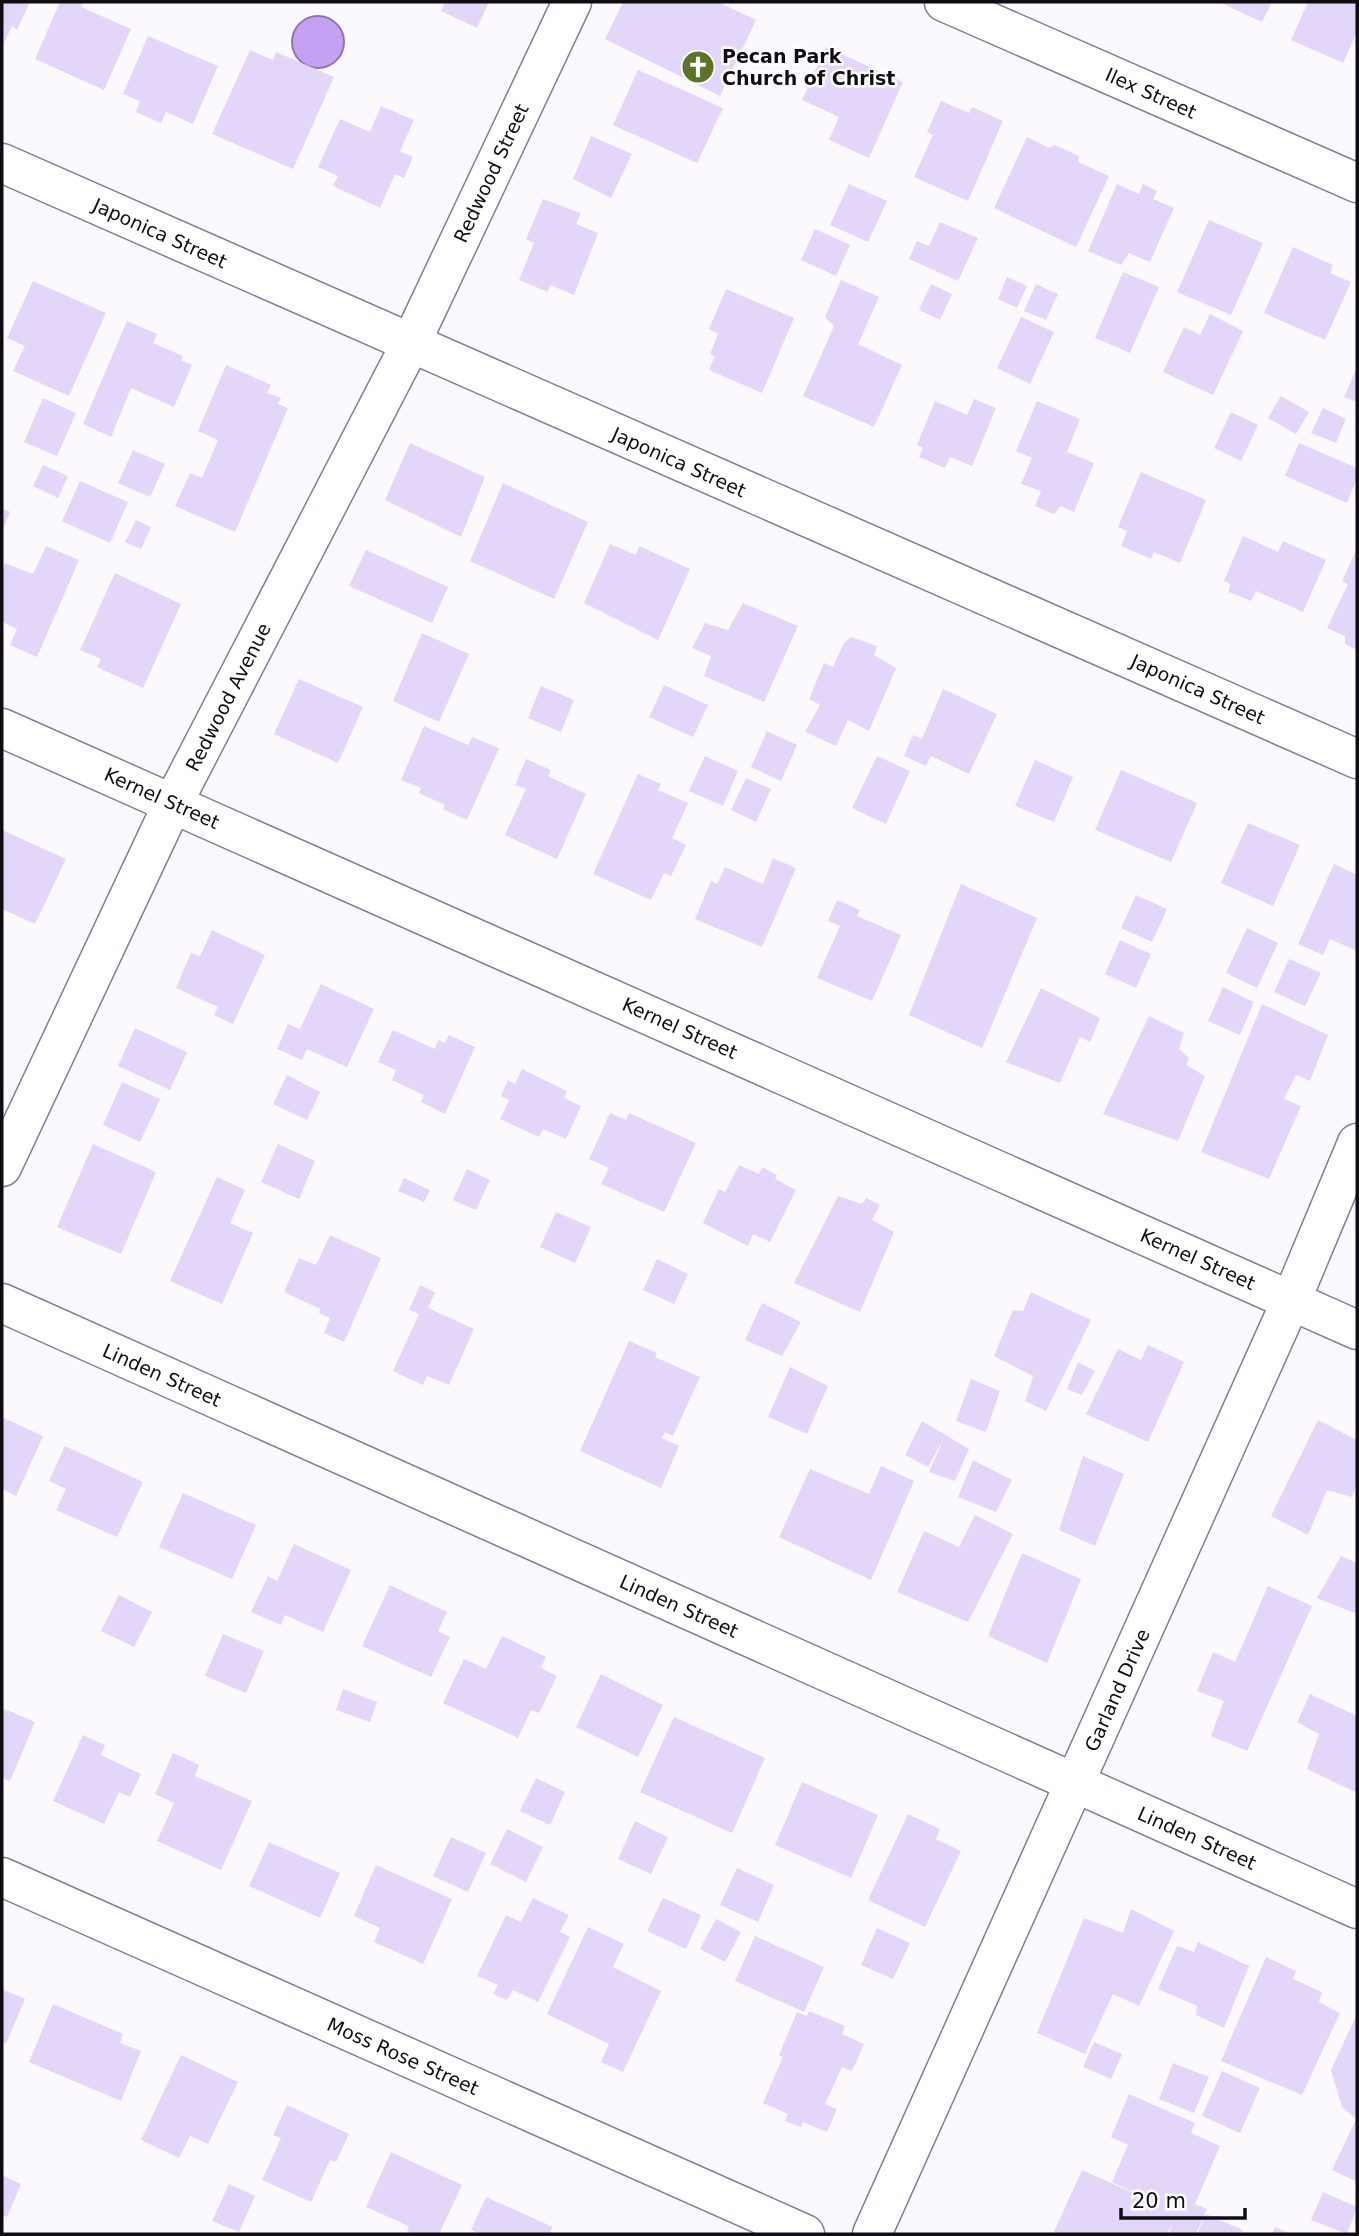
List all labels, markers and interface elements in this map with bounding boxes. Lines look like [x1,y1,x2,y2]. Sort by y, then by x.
place label: Pecan Park Church of Christ [722,45,895,89]
church icon: Pecan Park Church of Christ [679,48,717,86]
street label: Ilex Street [1102,63,1200,123]
street label: Redwood Street [449,100,533,246]
street label: Japonica Street [89,193,230,272]
street label: Japonica Street [608,422,749,501]
street label: Redwood Avenue [181,619,275,775]
street label: Japonica Street [1127,649,1268,728]
street label: Kernel Street [101,763,223,833]
street label: Kernel Street [619,993,741,1063]
street label: Kernel Street [1137,1224,1259,1294]
street label: Linden Street [99,1339,225,1411]
street label: Linden Street [616,1570,742,1642]
street label: Garland Drive [1080,1625,1154,1755]
street label: Linden Street [1134,1802,1260,1874]
street label: Moss Rose Street [324,2013,482,2099]
scale bar [1121,2176,1245,2220]
text: 20 m [1132,2189,1186,2213]

